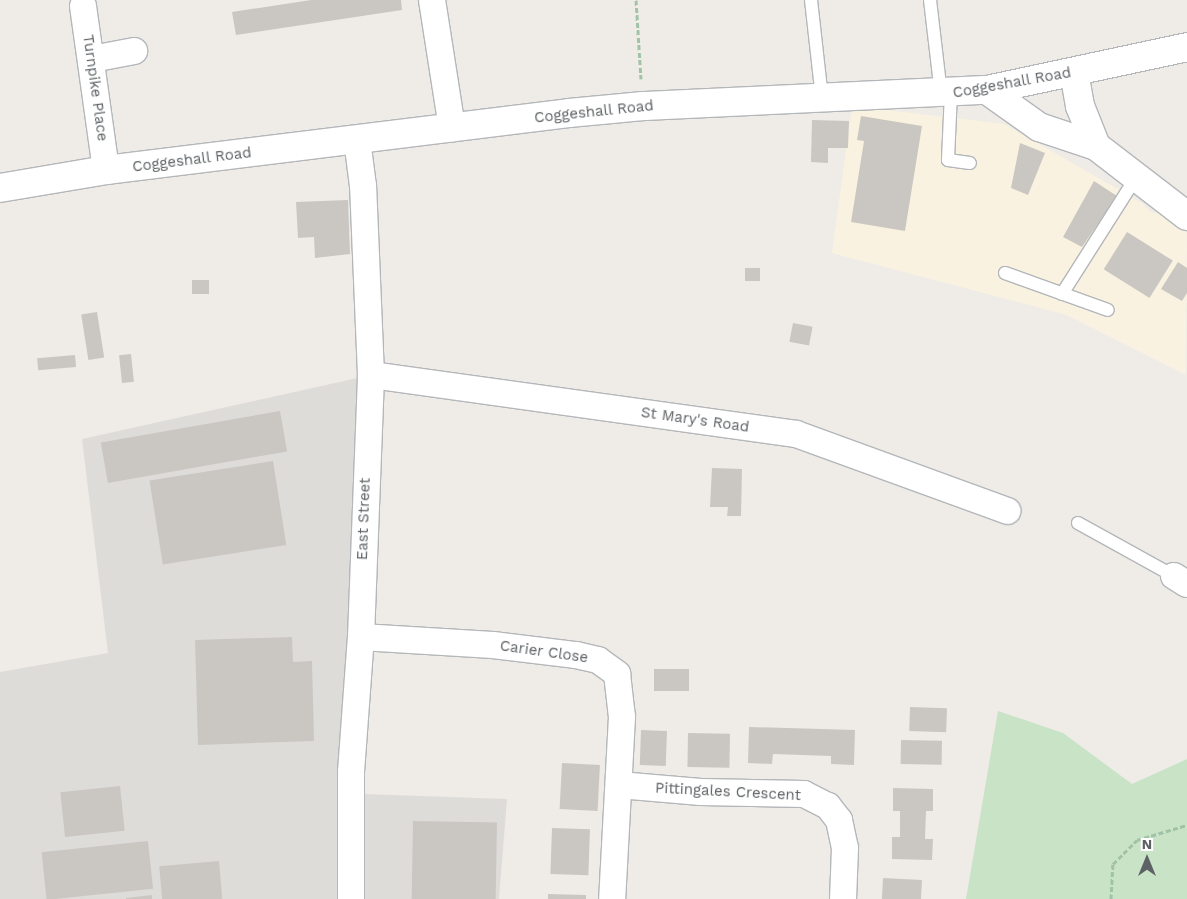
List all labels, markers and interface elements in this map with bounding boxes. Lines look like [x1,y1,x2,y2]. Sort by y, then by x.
street label: Turnpike Place [79,34,111,142]
street label: Coggeshall Road [951,64,1073,102]
street label: Coggeshall Road [533,97,655,127]
street label: Coggeshall Road [131,144,253,176]
street label: St Mary's Road [640,404,750,436]
street label: East Street [354,477,374,561]
street label: Carier Close [499,637,589,667]
street label: Pittingales Crescent [655,779,801,805]
north arrow [1122,834,1172,884]
text: N [1142,836,1152,852]

